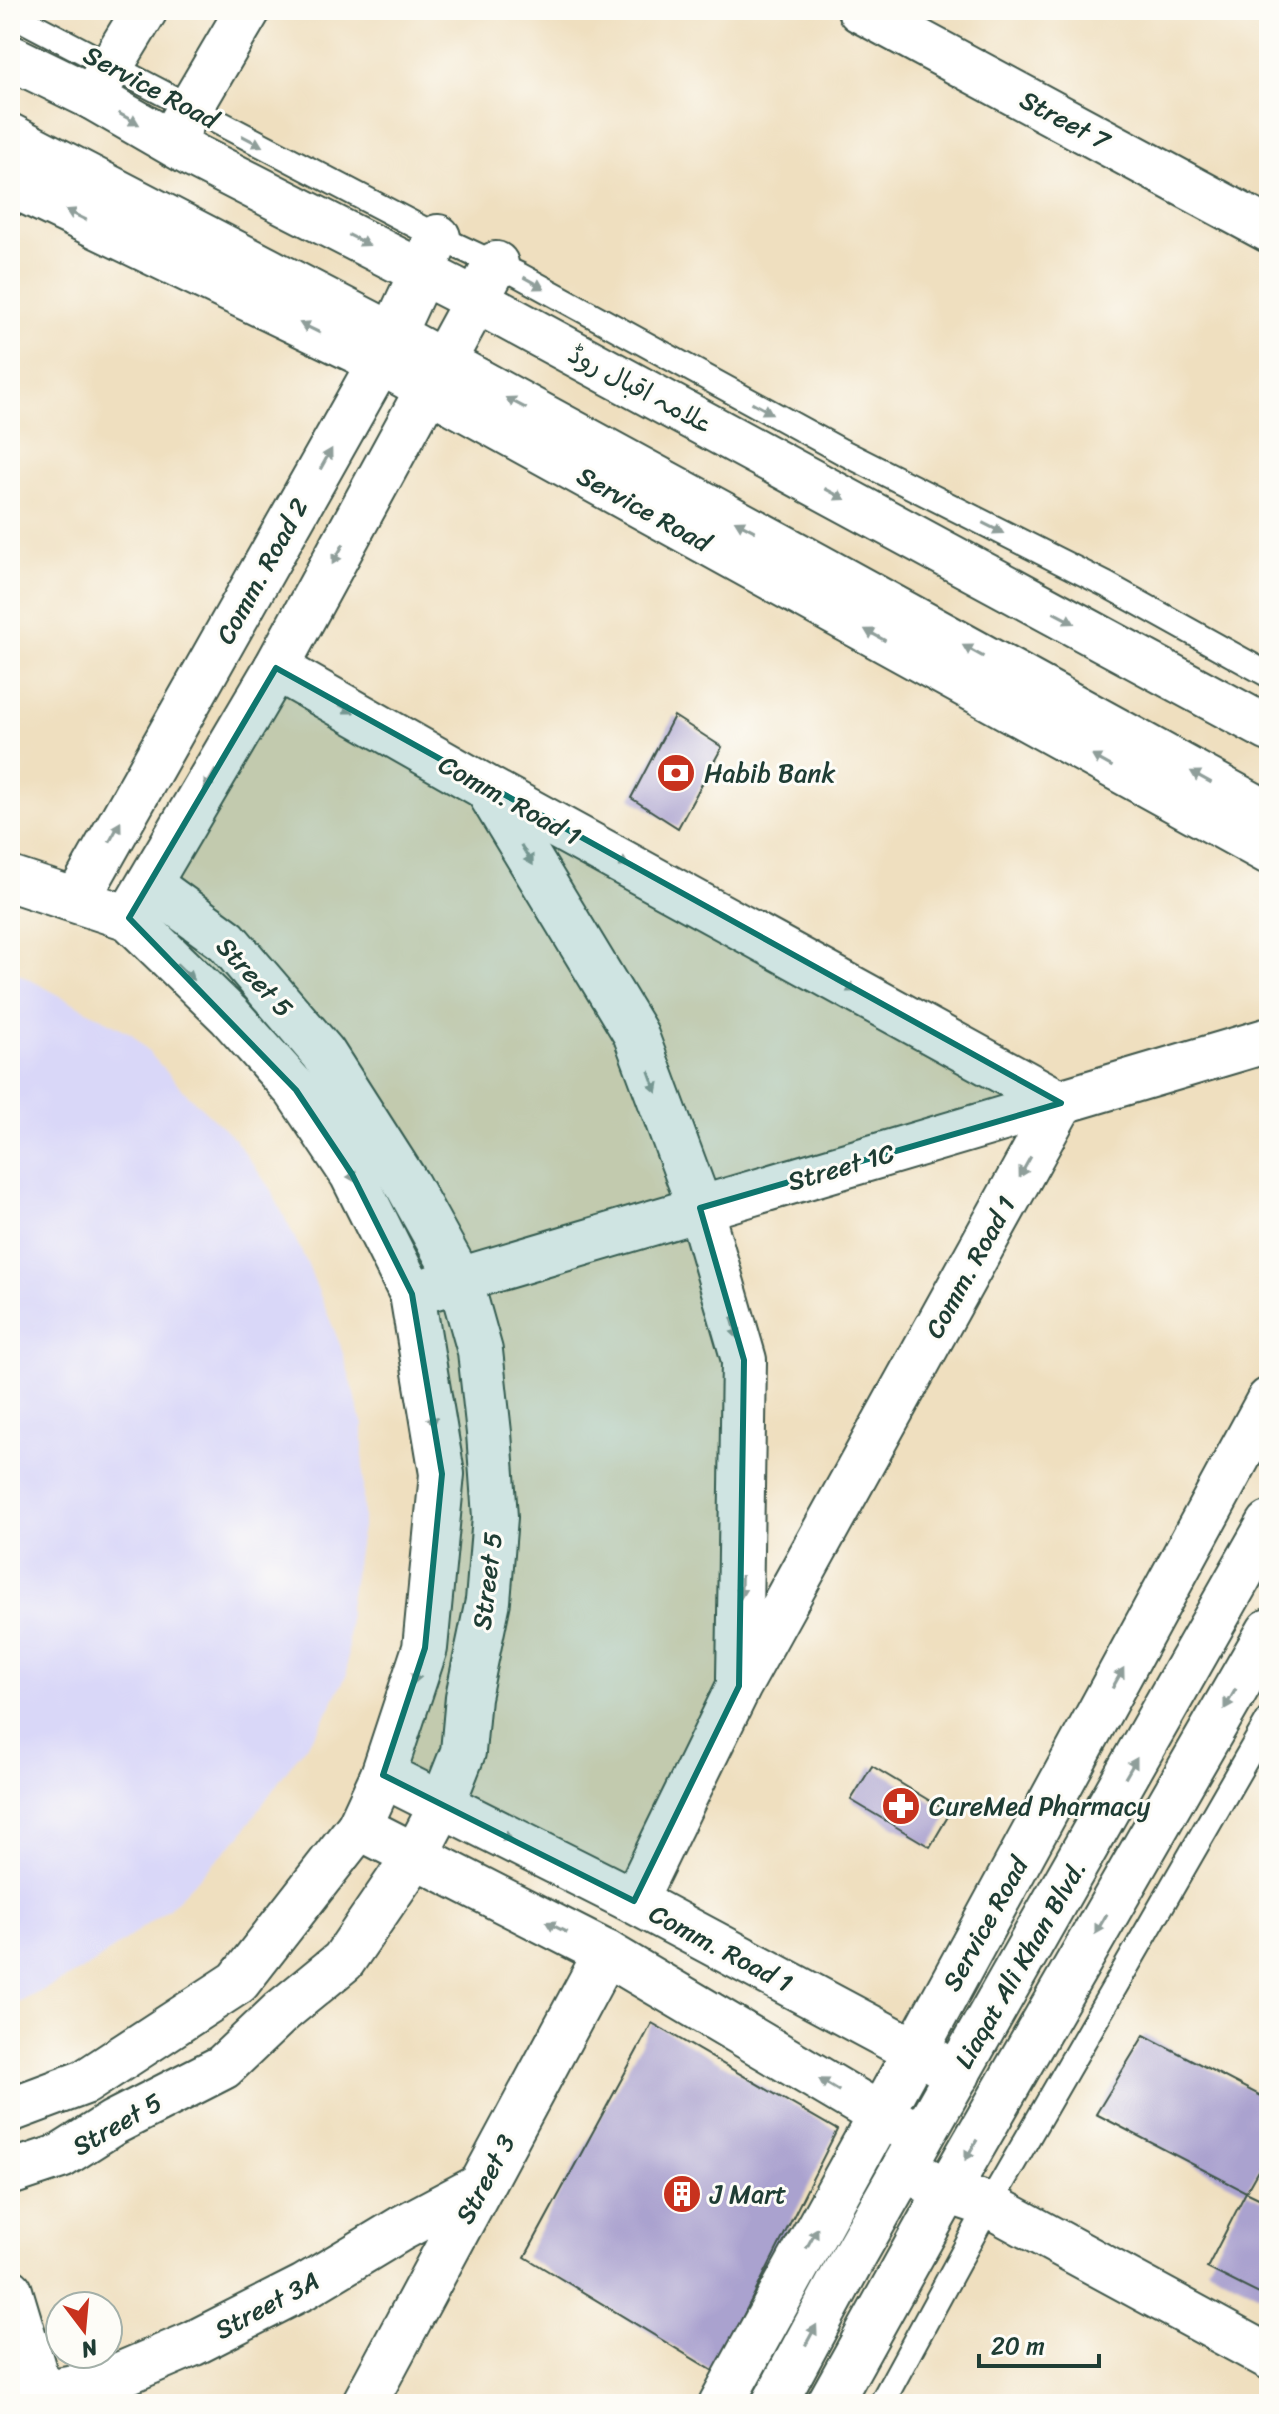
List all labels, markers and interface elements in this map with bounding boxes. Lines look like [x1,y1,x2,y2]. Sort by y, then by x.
street label: Service Road [75,32,229,143]
street label: Street 7 [1011,77,1121,164]
one-way arrow [118,112,140,126]
one-way arrow [241,134,264,147]
one-way arrow [64,209,87,222]
one-way arrow [347,233,370,247]
one-way arrow [523,276,545,290]
one-way arrow [298,321,322,335]
street label: علامہ اقبال روڈ [560,331,722,447]
one-way arrow [505,396,528,409]
one-way arrow [751,401,774,415]
one-way arrow [318,448,332,470]
street label: Service Road [568,453,722,566]
one-way arrow [824,487,846,501]
street label: Comm. Road 2 [203,489,321,653]
one-way arrow [734,520,756,534]
one-way arrow [982,521,1005,534]
one-way arrow [332,543,346,565]
one-way arrow [1052,611,1075,625]
one-way arrow [863,629,886,642]
one-way arrow [962,644,984,658]
one-way arrow [332,700,355,714]
street label: Comm. Road 1 [430,742,590,858]
place label: Habib Bank [704,750,835,796]
bank icon: Habib Bank [655,752,697,794]
one-way arrow [1091,754,1114,767]
one-way arrow [203,769,217,791]
one-way arrow [1189,770,1212,783]
one-way arrow [108,821,122,843]
one-way arrow [520,844,534,866]
one-way arrow [608,854,631,868]
street label: Street 5 [205,925,305,1029]
one-way arrow [175,963,194,981]
one-way arrow [836,979,859,993]
one-way arrow [647,1070,660,1094]
street label: Street 1C [782,1130,900,1204]
one-way arrow [1019,1155,1032,1178]
one-way arrow [343,1161,357,1183]
street label: Comm. Road 1 [912,1187,1028,1347]
one-way arrow [729,1317,742,1341]
one-way arrow [426,1403,439,1428]
street label: Street 5 [458,1529,516,1633]
one-way arrow [735,1575,747,1600]
one-way arrow [410,1661,422,1685]
one-way arrow [1111,1667,1125,1689]
one-way arrow [1223,1688,1237,1710]
one-way arrow [1124,1756,1138,1779]
place label: CureMed Pharmacy [929,1783,1151,1829]
pharmacy icon: CureMed Pharmacy [880,1785,922,1827]
one-way arrow [491,1829,514,1842]
street label: Service Road [929,1846,1042,2000]
street label: Liaqat Ali Khan Blvd. [941,1851,1099,2077]
street label: Comm. Road 1 [641,1891,801,2005]
one-way arrow [1094,1913,1108,1935]
one-way arrow [544,1921,567,1934]
one-way arrow [818,2078,840,2092]
street label: Street 5 [63,2079,171,2168]
street label: Street 3 [442,2126,528,2232]
one-way arrow [964,2139,978,2161]
place label: J Mart [709,2171,786,2217]
building icon: J Mart [661,2173,703,2215]
one-way arrow [806,2226,819,2249]
street label: Street 3A [206,2258,328,2352]
north arrow [44,2290,124,2370]
scale bar [979,2318,1099,2368]
one-way arrow [804,2324,818,2347]
text: 20 m [991,2325,1045,2367]
text: N [76,2328,103,2370]

